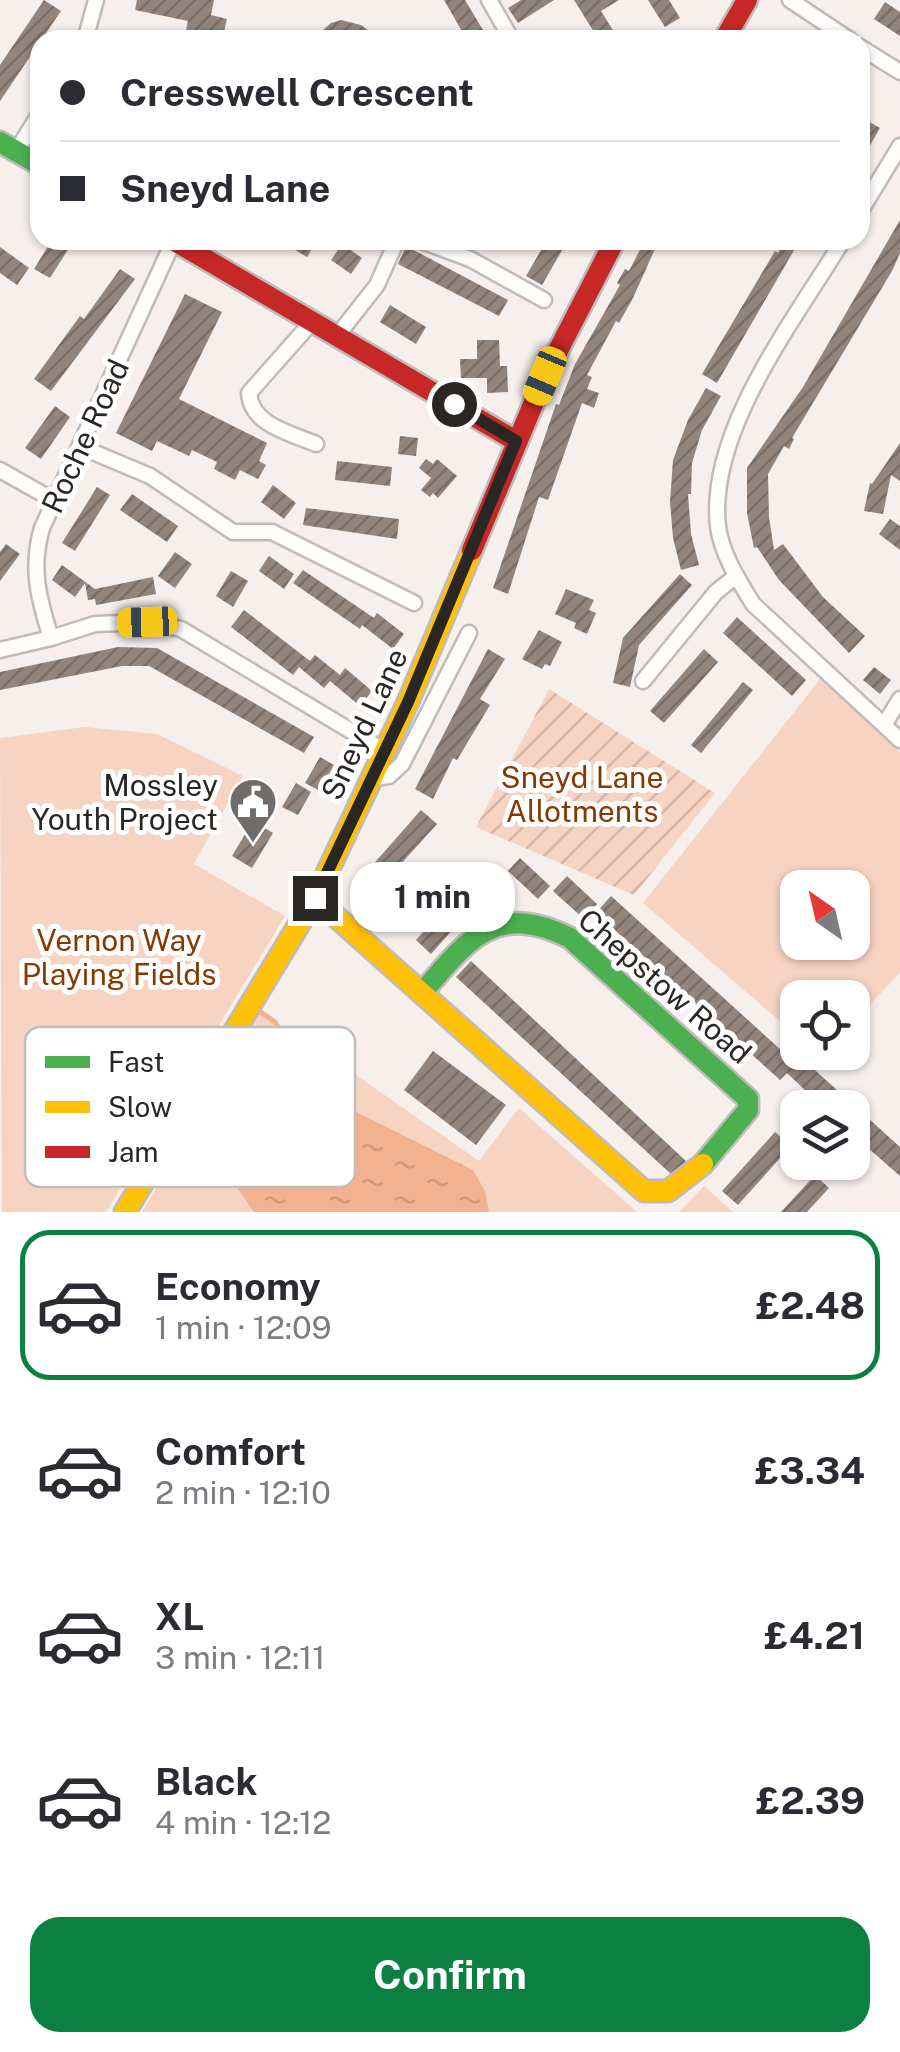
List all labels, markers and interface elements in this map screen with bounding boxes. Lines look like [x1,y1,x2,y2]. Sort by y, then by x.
text: Cresswell Crescent [120,70,474,115]
text: Sneyd Lane [120,166,330,211]
car [519,343,571,409]
street label: Roche Road [34,353,136,519]
route start [432,382,477,427]
car [116,606,178,638]
street label: Sneyd Lane [313,643,415,805]
park label: Sneyd Lane Allotments [501,759,663,829]
place label: Mossley Youth Project [31,767,218,837]
public building icon: Mossley Youth Project [227,776,279,844]
callout: 1 min [350,863,515,933]
north arrow [780,870,870,960]
map controls [780,870,870,1180]
route end [293,876,338,921]
text: 1 min [394,878,471,915]
street label: Chepstow Road [571,901,759,1071]
park label: Vernon Way Playing Fields [22,922,216,992]
button: locate [780,980,870,1070]
legend [25,1027,355,1187]
text: Fast [108,1045,164,1078]
text: Slow [108,1090,172,1123]
button: layers [780,1090,870,1180]
text: Jam [108,1135,159,1168]
icon: car [35,1260,125,1350]
text: Economy [155,1264,321,1309]
text: £2.48 [756,1283,865,1328]
text: 1 min · 12:09 [155,1309,331,1346]
icon: car [35,1425,125,1515]
text: Comfort [155,1429,306,1474]
text: £3.34 [755,1448,865,1493]
text: 2 min · 12:10 [155,1474,331,1511]
icon: car [35,1590,125,1680]
text: XL [155,1594,204,1639]
text: £4.21 [764,1613,865,1658]
text: 3 min · 12:11 [155,1639,325,1676]
icon: car [35,1755,125,1845]
text: Black [155,1759,258,1804]
text: £2.39 [756,1778,865,1823]
text: 4 min · 12:12 [155,1804,331,1841]
button: Confirm [30,1917,870,2032]

